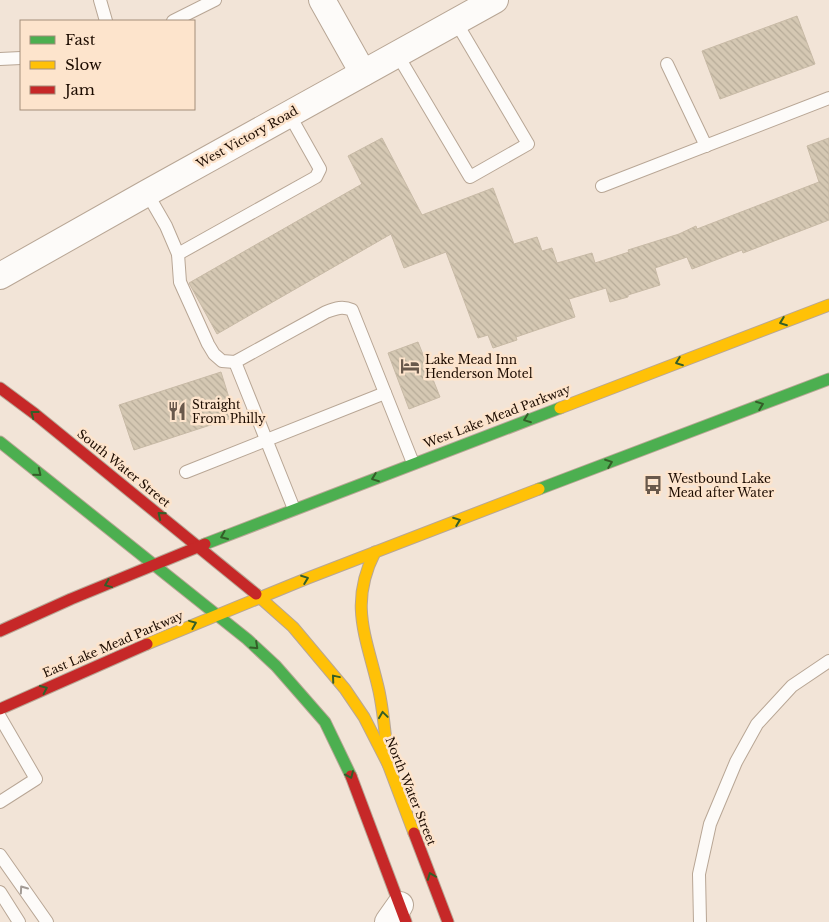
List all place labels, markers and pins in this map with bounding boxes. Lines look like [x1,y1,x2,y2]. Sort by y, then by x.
place label: Lake Mead Inn Henderson Motel [425,352,533,381]
hotel icon: Lake Mead Inn Henderson Motel [399,355,421,377]
place label: Straight From Philly [192,397,266,426]
restaurant icon: Straight From Philly [166,400,188,422]
place label: Westbound Lake Mead after Water [667,471,774,500]
bus stop icon: Westbound Lake Mead after Water [642,474,664,496]

